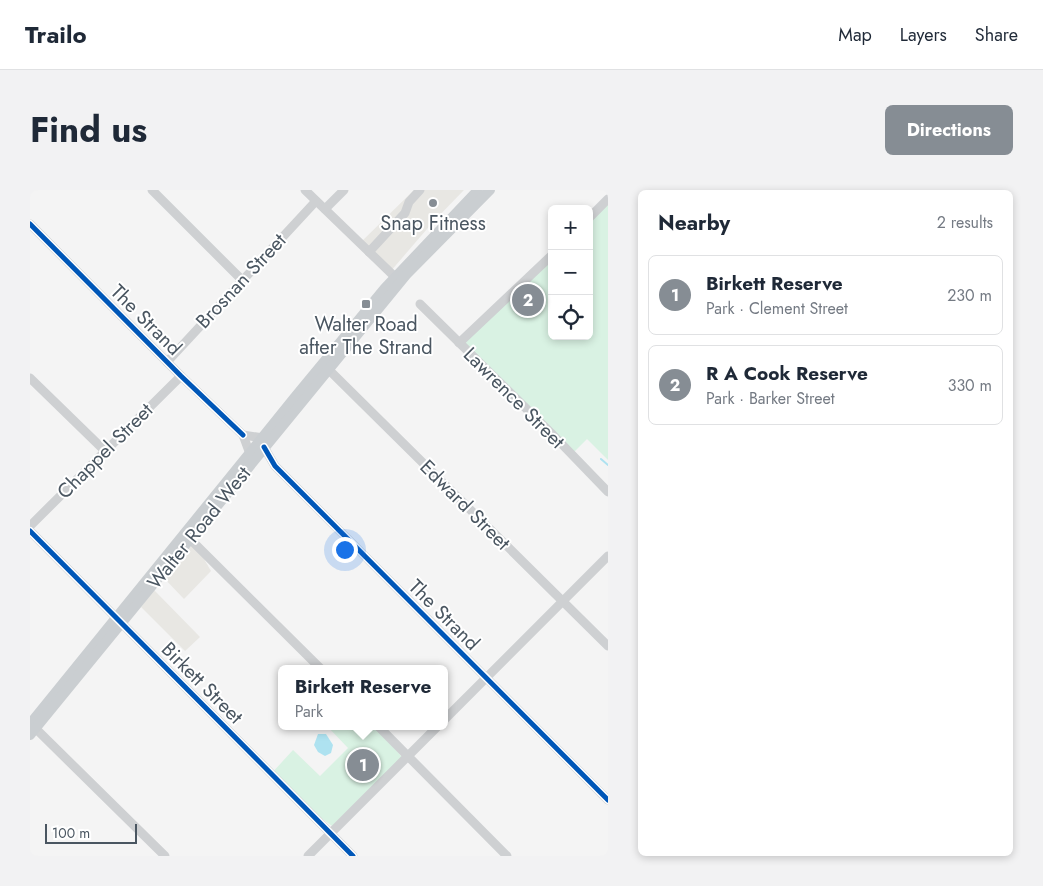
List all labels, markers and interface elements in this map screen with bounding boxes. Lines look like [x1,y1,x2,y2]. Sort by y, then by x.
text: Trailo [25,17,87,52]
text: Map [838,22,872,48]
text: Layers [900,22,947,48]
text: Share [975,22,1018,48]
text: Find us [30,105,147,155]
button: Directions [885,105,1013,155]
marker: Snap Fitness [427,197,439,209]
map controls [548,205,593,340]
button: + [548,205,593,250]
text: Nearby [658,208,730,238]
place label: Snap Fitness [380,209,486,238]
text: 2 results [937,211,993,234]
street label: Brosnan Street [189,227,293,335]
button: − [548,250,593,295]
text: Birkett Reserve [706,270,843,297]
street label: The Strand [104,278,188,362]
pin: 2 [512,281,544,319]
text: 1 [671,284,679,307]
text: 230 m [947,284,992,307]
button: locate [548,295,593,340]
text: Park · Clement Street [706,297,848,320]
marker: Walter Road after The Strand [360,298,372,310]
place label: Walter Road after The Strand [299,310,433,362]
street label: Lawrence Street [457,341,571,455]
text: R A Cook Reserve [706,360,868,387]
text: 2 [670,374,680,397]
text: 330 m [948,374,992,397]
text: Park · Barker Street [706,387,835,410]
street label: Chappel Street [50,396,160,506]
street label: Edward Street [413,453,517,557]
street label: Walter Road West [140,460,258,596]
your location [332,537,358,563]
street label: The Strand [402,573,486,657]
street label: Birkett Street [155,636,250,731]
popup [278,665,448,730]
text: Birkett Reserve [295,673,431,700]
text: Park [295,700,323,723]
pin: 1 [347,746,379,784]
scale bar [45,821,138,844]
text: 100 m [52,823,90,843]

